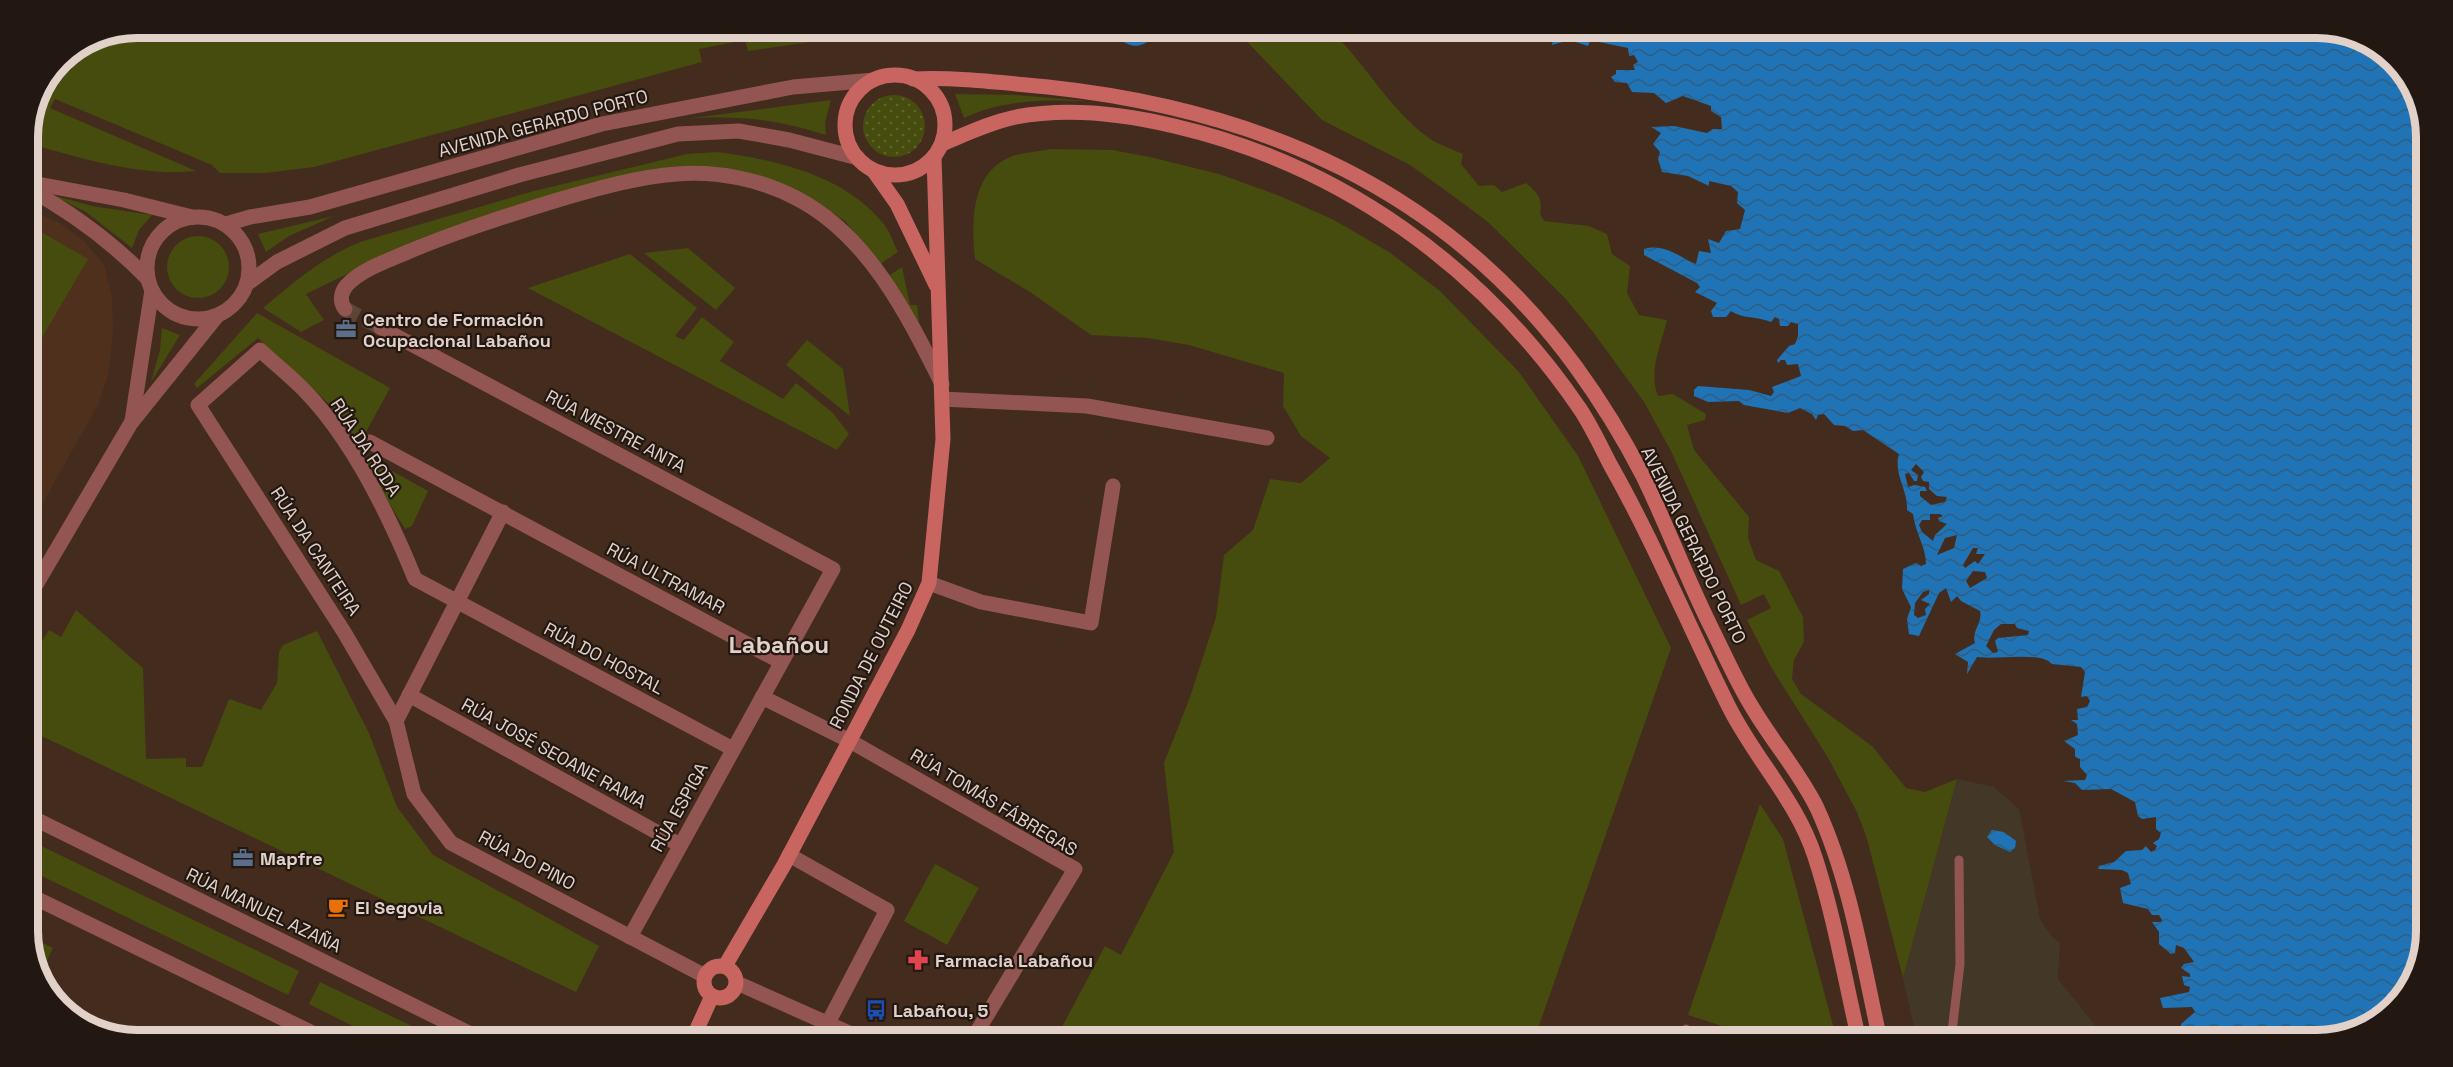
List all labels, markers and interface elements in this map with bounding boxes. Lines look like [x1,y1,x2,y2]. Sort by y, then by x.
street label: AVENIDA GERARDO PORTO [436,84,650,162]
place label: Centro de Formación Ocupacional Labañou [363,308,551,352]
office icon: Centro de Formación Ocupacional Labañou [334,317,358,341]
street label: RÚA MESTRE ANTA [542,384,690,478]
street label: RÚA DA RODA [326,394,406,500]
street label: AVENIDA GERARDO PORTO [1636,443,1752,647]
street label: RÚA DA CANTEIRA [266,482,366,620]
street label: RÚA ULTRAMAR [603,537,729,619]
street label: RONDA DE OUTEIRO [824,578,918,732]
street label: RÚA DO HOSTAL [540,617,668,699]
district label: Labañou [729,629,829,660]
street label: RÚA JOSÉ SEOANE RAMA [458,693,650,813]
street label: RÚA TOMÁS FÁBREGAS [906,743,1082,861]
street label: RÚA ESPIGA [645,758,713,856]
street label: RÚA DO PINO [475,825,579,895]
office icon: Mapfre [231,846,255,870]
place label: Mapfre [260,847,323,870]
street label: RÚA MANUEL AZAÑA [183,862,345,958]
cafe icon: El Segovia [326,895,350,919]
place label: El Segovia [355,896,444,919]
pharmacy icon: Farmacia Labañou [906,948,930,972]
place label: Farmacia Labañou [935,949,1093,972]
bus stop icon: Labañou, 5 [864,998,888,1022]
place label: Labañou, 5 [893,999,989,1022]

